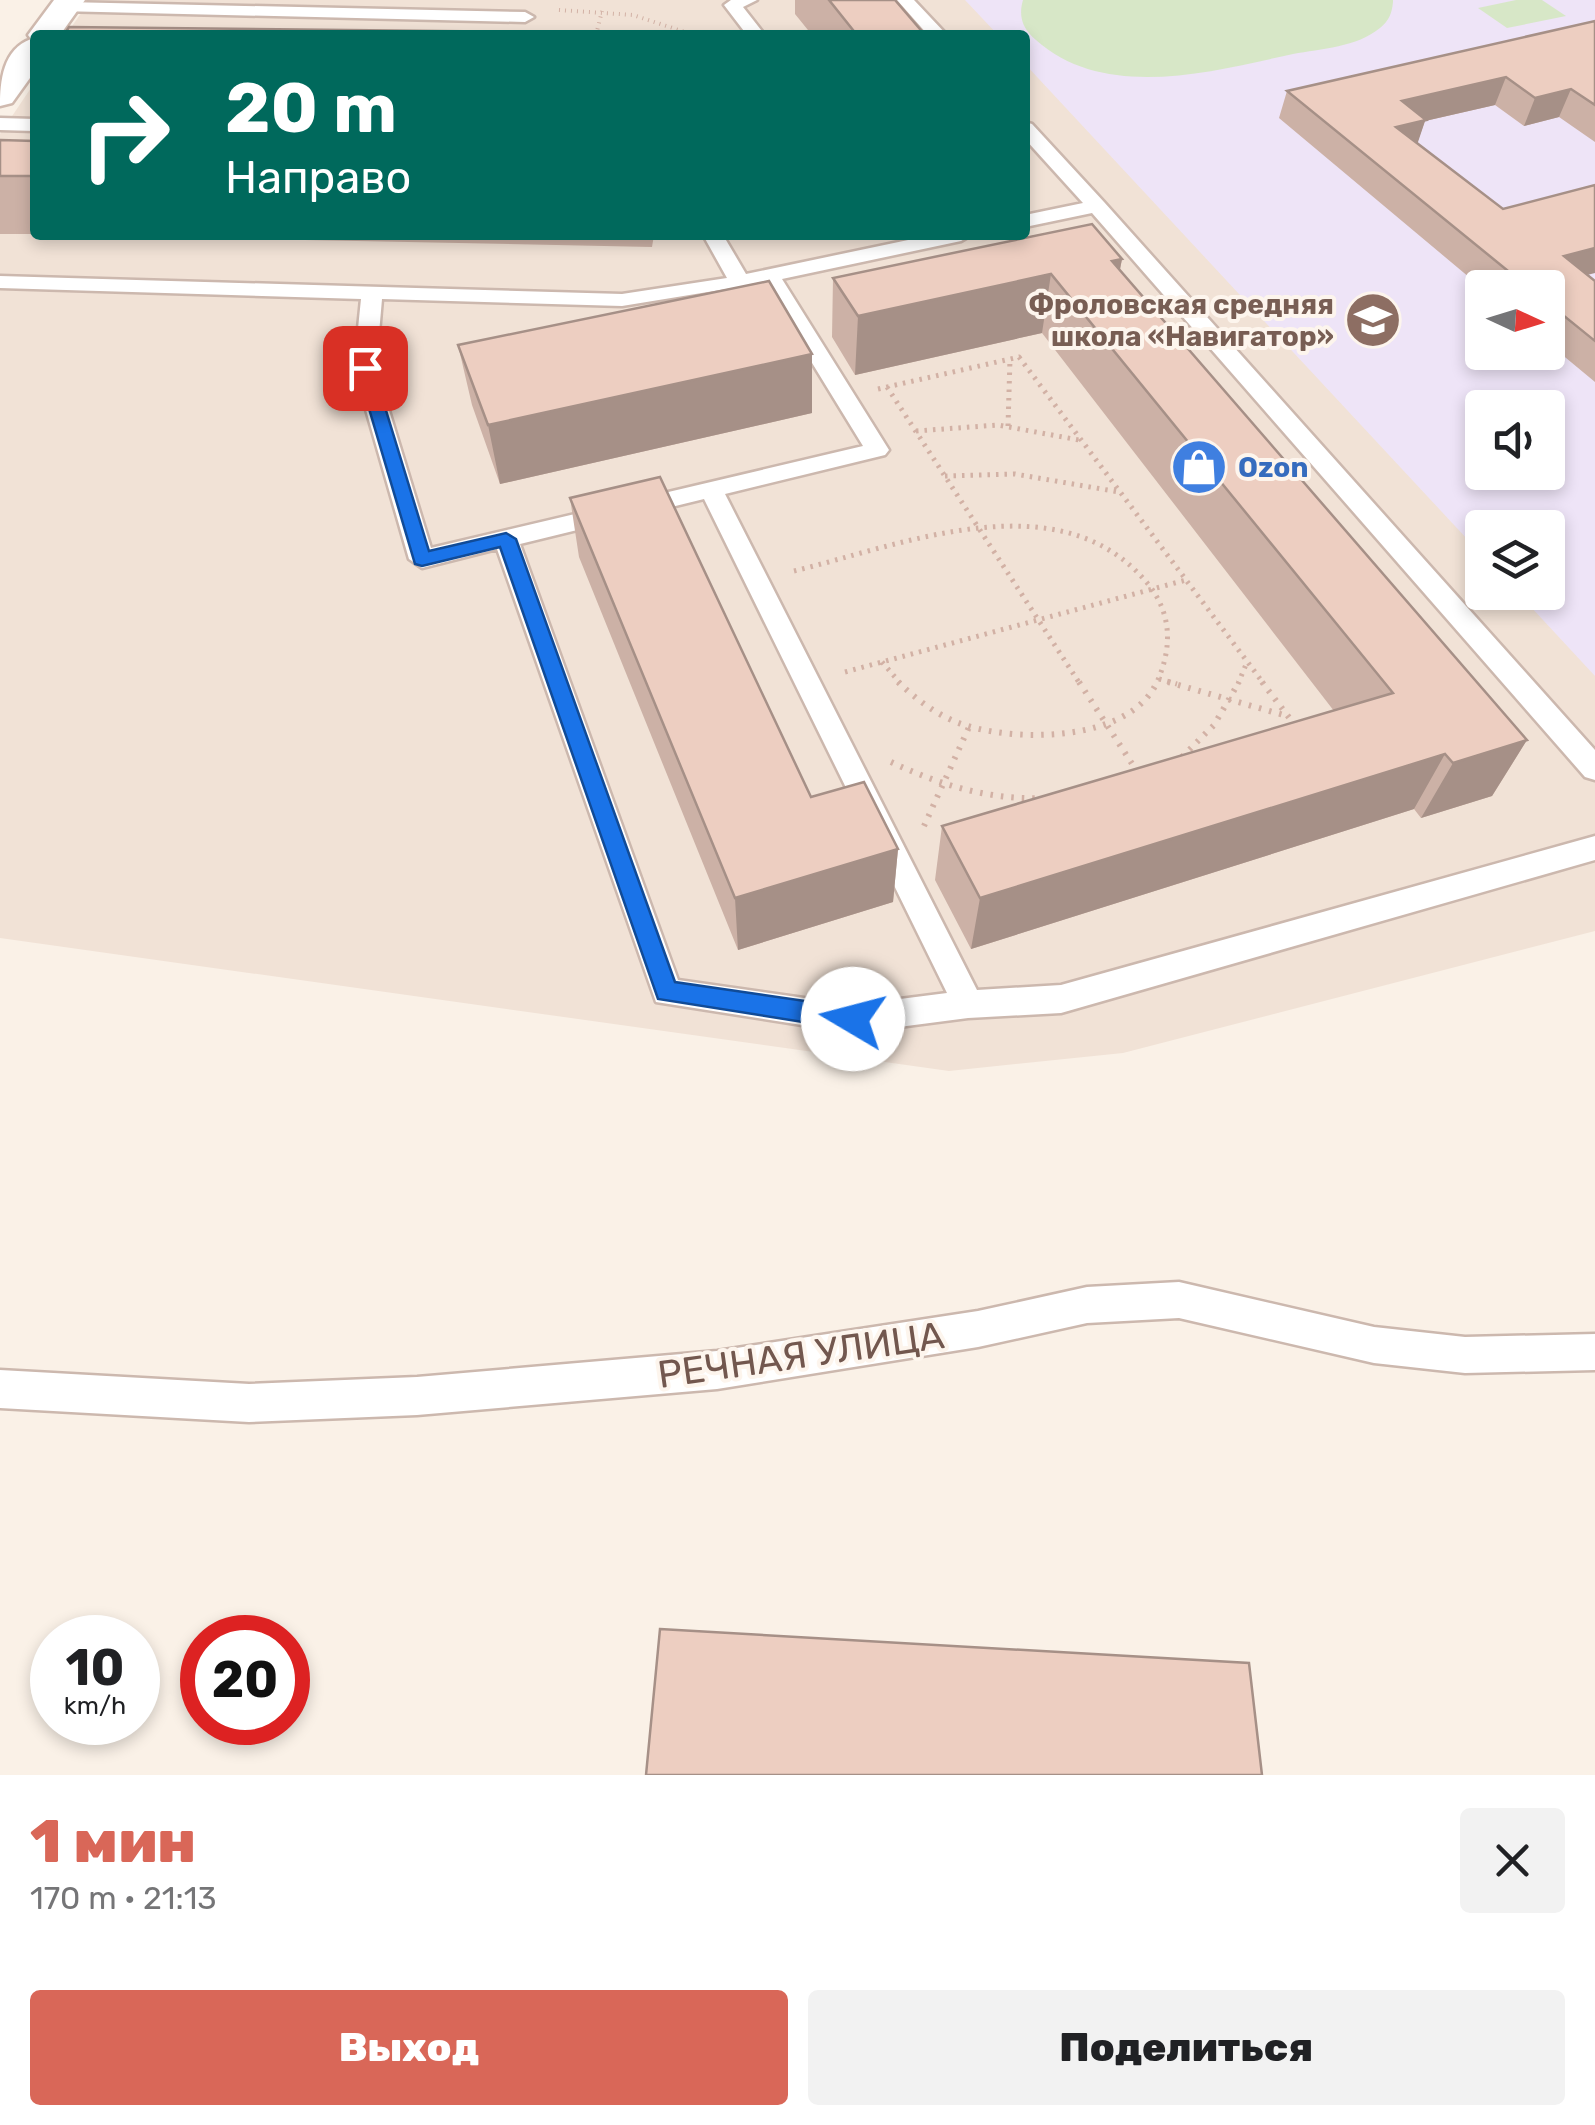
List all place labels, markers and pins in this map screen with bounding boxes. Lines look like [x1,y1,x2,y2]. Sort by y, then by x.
place label: Фроловская средняя школа «Навигатор» [1028,288,1334,353]
school or university icon: Фроловская средняя школа «Навигатор» [1343,290,1403,350]
pin [323,326,408,411]
shop icon: Ozon [1169,437,1229,497]
place label: Ozon [1238,451,1308,484]

